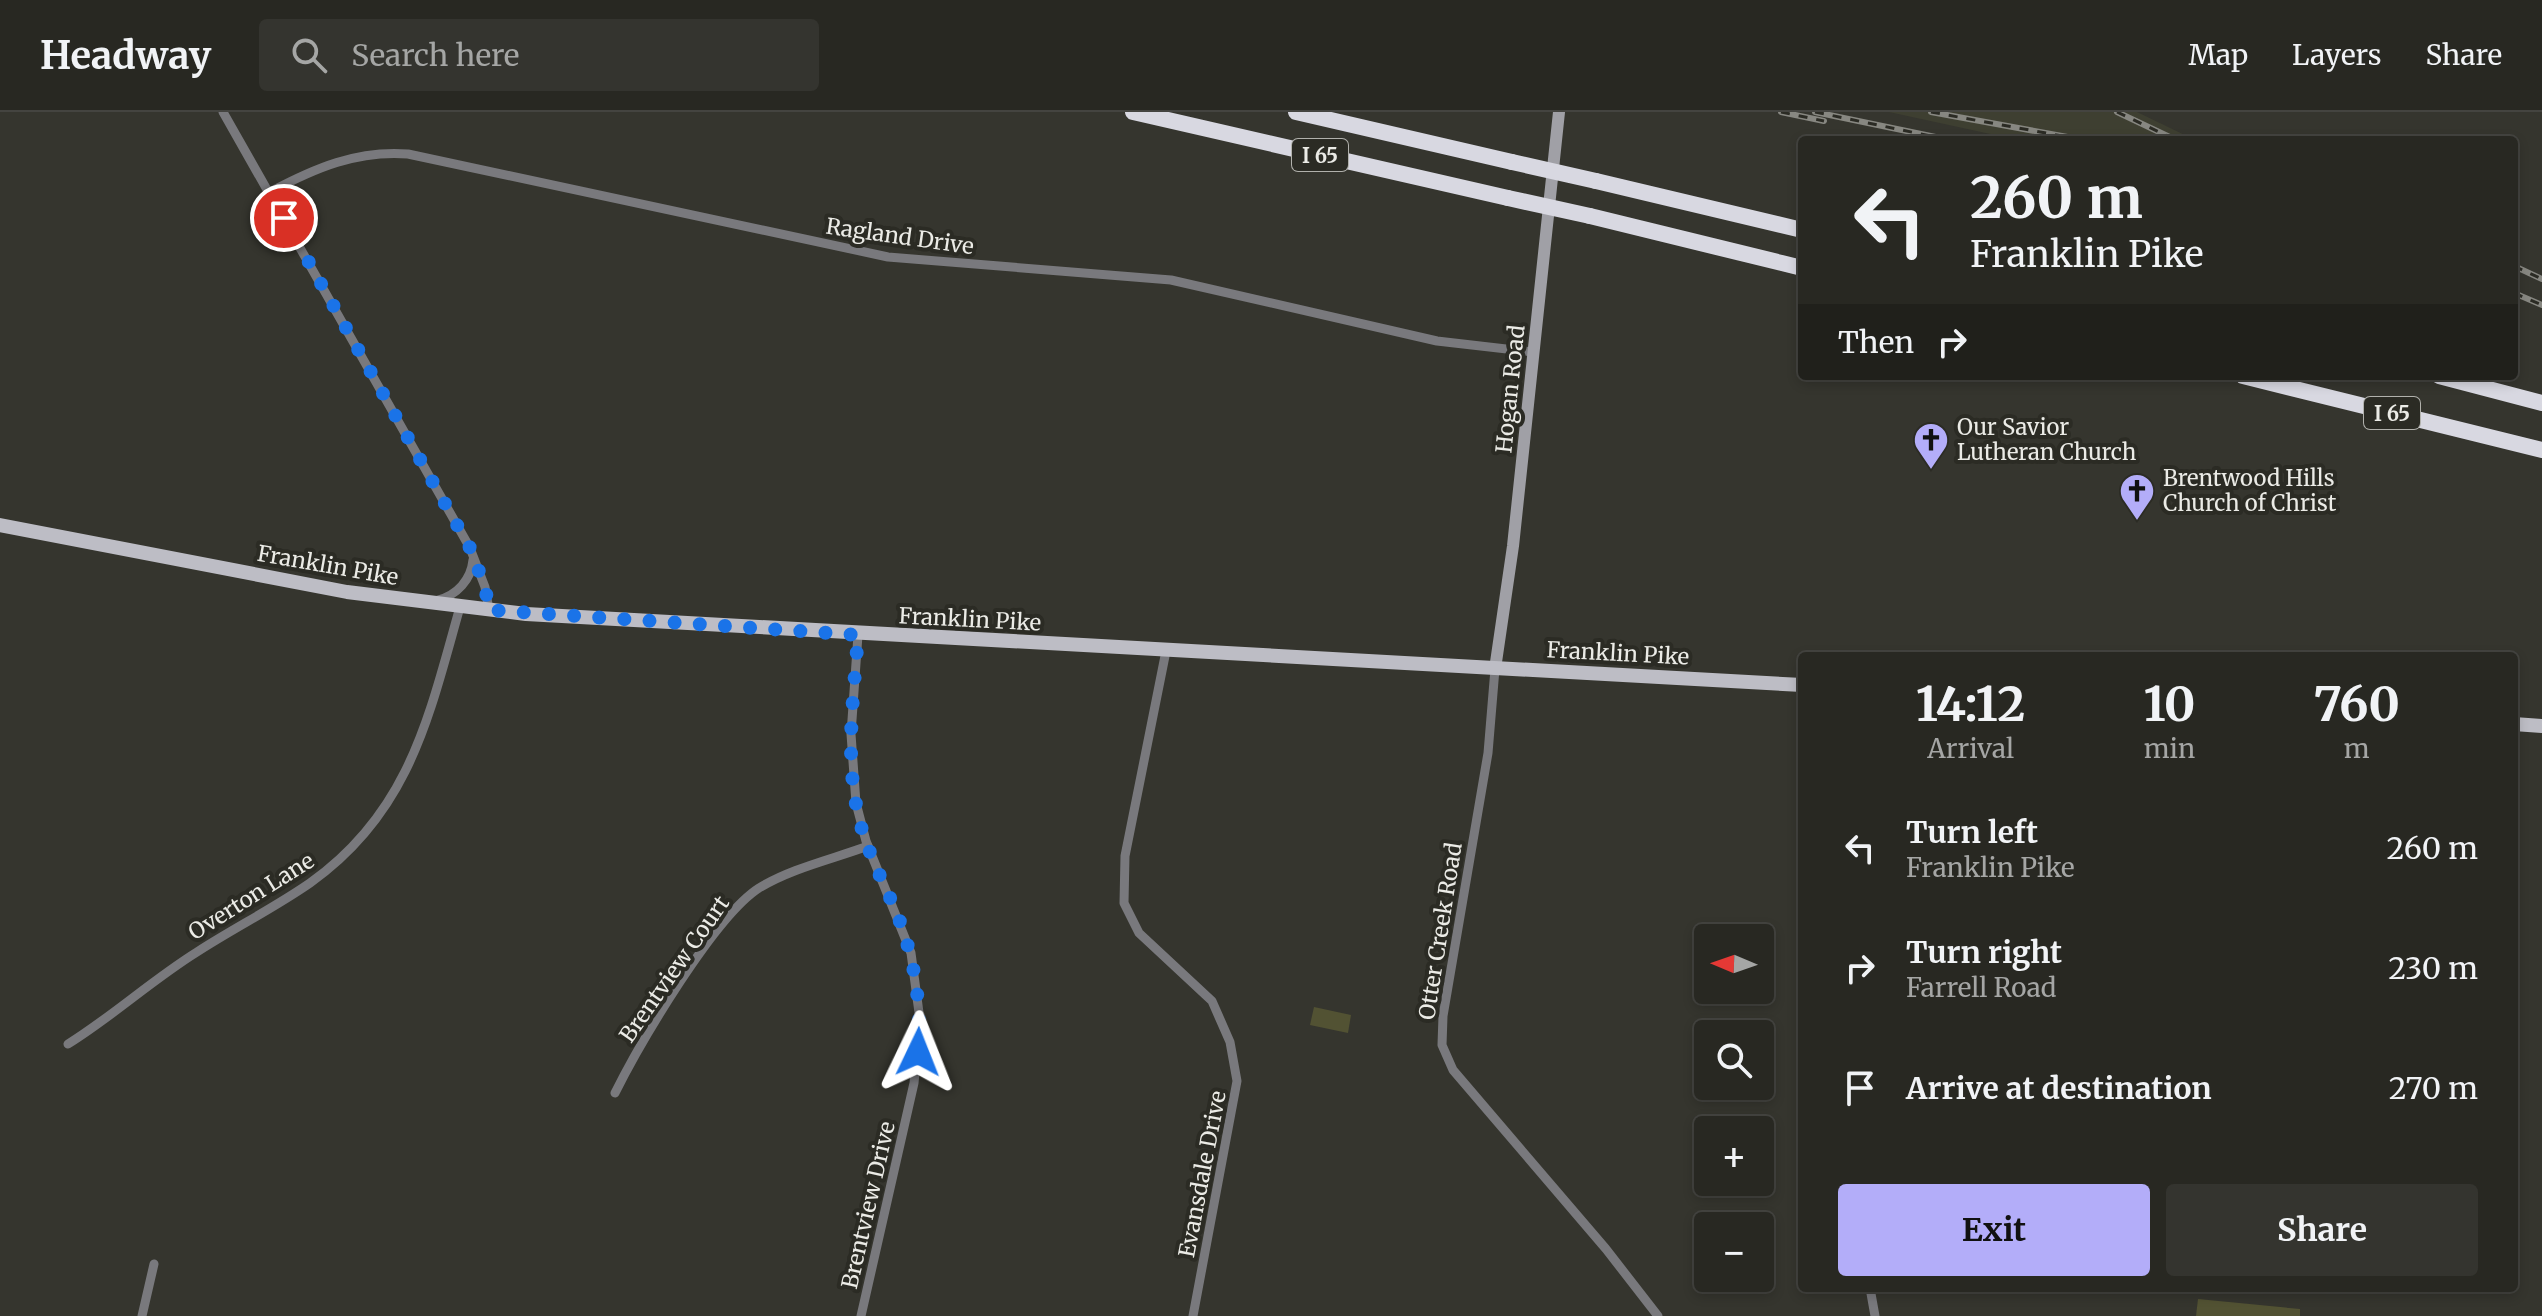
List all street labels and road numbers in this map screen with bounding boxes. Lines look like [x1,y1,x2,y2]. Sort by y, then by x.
road number: I 65 [1292,139,1348,171]
street label: Ragland Drive [824,212,976,260]
street label: Hogan Road [1489,324,1531,454]
road number: I 65 [2364,397,2420,429]
street label: Franklin Pike [255,539,401,591]
street label: Franklin Pike [898,601,1042,637]
street label: Franklin Pike [1546,635,1690,671]
street label: Otter Creek Road [1412,840,1468,1022]
street label: Overton Lane [183,846,319,946]
street label: Brentview Court [613,890,735,1048]
street label: Evansdale Drive [1172,1088,1232,1260]
street label: Brentview Drive [835,1119,901,1291]

